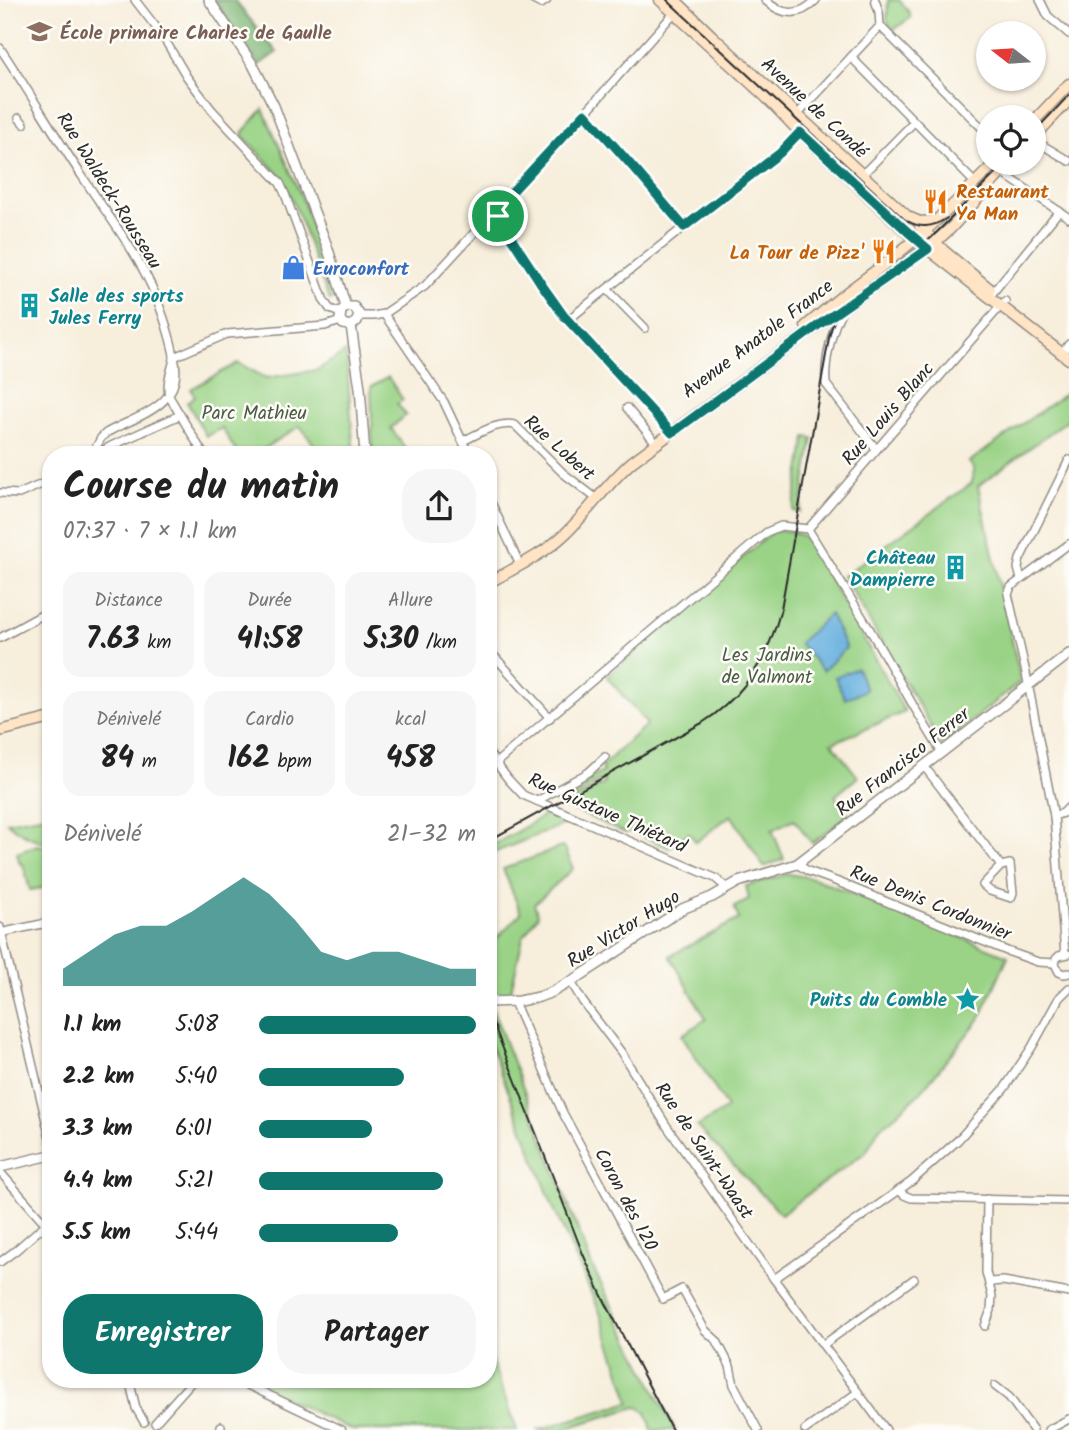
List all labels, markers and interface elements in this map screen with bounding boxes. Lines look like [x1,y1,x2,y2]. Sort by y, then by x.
school or university icon: École primaire Charles de Gaulle [26,18,54,46]
place label: École primaire Charles de Gaulle [60,19,332,49]
north arrow [976,21,1046,91]
map controls [976,21,1046,175]
street label: Avenue de Condé [753,51,875,167]
button: locate [976,105,1046,175]
street label: Rue Waldeck-Rousseau [48,107,169,276]
place label: Restaurant Ya Man [956,178,1049,230]
pin [468,186,528,246]
restaurant icon: Restaurant Ya Man [922,188,950,216]
icon: arrive [479,197,517,235]
restaurant icon: La Tour de Pizz' [870,238,898,266]
place label: La Tour de Pizz' [730,239,865,269]
shop icon: Euroconfort [279,254,307,282]
place label: Euroconfort [313,255,410,285]
street label: Avenue Anatole France [676,272,841,407]
place label: Salle des sports Jules Ferry [49,282,184,334]
building icon: Salle des sports Jules Ferry [15,292,43,320]
street label: Rue Louis Blanc [835,356,942,473]
park label: Parc Mathieu [201,399,307,429]
street label: Rue Lobert [516,408,602,489]
text: Course du matin [63,458,339,518]
button: share [402,469,476,543]
text: 07:37 · 7 × 1.1 km [63,514,237,550]
place label: Château Dampierre [850,544,936,596]
building icon: Château Dampierre [941,554,969,582]
text: Distance [94,586,163,616]
text: Durée [247,586,292,616]
text: Allure [388,586,433,616]
text: 7.63 [86,616,140,664]
text: 41:58 [237,616,302,664]
text: 5:30 [364,616,418,664]
text: km [140,628,171,658]
text: /km [418,628,457,658]
park label: Les Jardins de Valmont [722,641,813,693]
street label: Rue Francisco Ferrer [830,699,978,825]
text: Dénivelé [96,705,161,735]
text: Cardio [245,705,294,735]
text: kcal [395,705,426,735]
text: 84 [100,735,134,783]
text: 162 [227,735,270,783]
text: 458 [386,735,435,783]
text: m [134,747,157,777]
text: bpm [270,747,312,777]
street label: Rue Gustave Thiétard [523,765,692,862]
text: Dénivelé [63,817,141,853]
text: 21–32 m [387,817,476,853]
street label: Rue Denis Cordonnier [845,858,1017,951]
street label: Rue Victor Hugo [561,883,687,977]
place icon: Puits du Comble [953,985,981,1013]
place label: Puits du Comble [810,986,947,1016]
text: 1.1 km [63,1007,121,1043]
text: 5:08 [175,1007,218,1043]
text: 2.2 km [63,1059,134,1095]
text: 5:40 [175,1059,217,1095]
street label: Rue de Saint-Waast [646,1076,761,1226]
text: 3.3 km [63,1111,133,1147]
text: 6:01 [175,1111,212,1147]
street label: Coron des 120 [585,1143,665,1257]
text: 4.4 km [63,1163,133,1199]
text: 5:21 [175,1163,214,1199]
text: 5.5 km [63,1215,131,1251]
text: 5:44 [175,1215,218,1251]
button: Enregistrer [63,1294,263,1374]
button: Partager [277,1294,476,1374]

